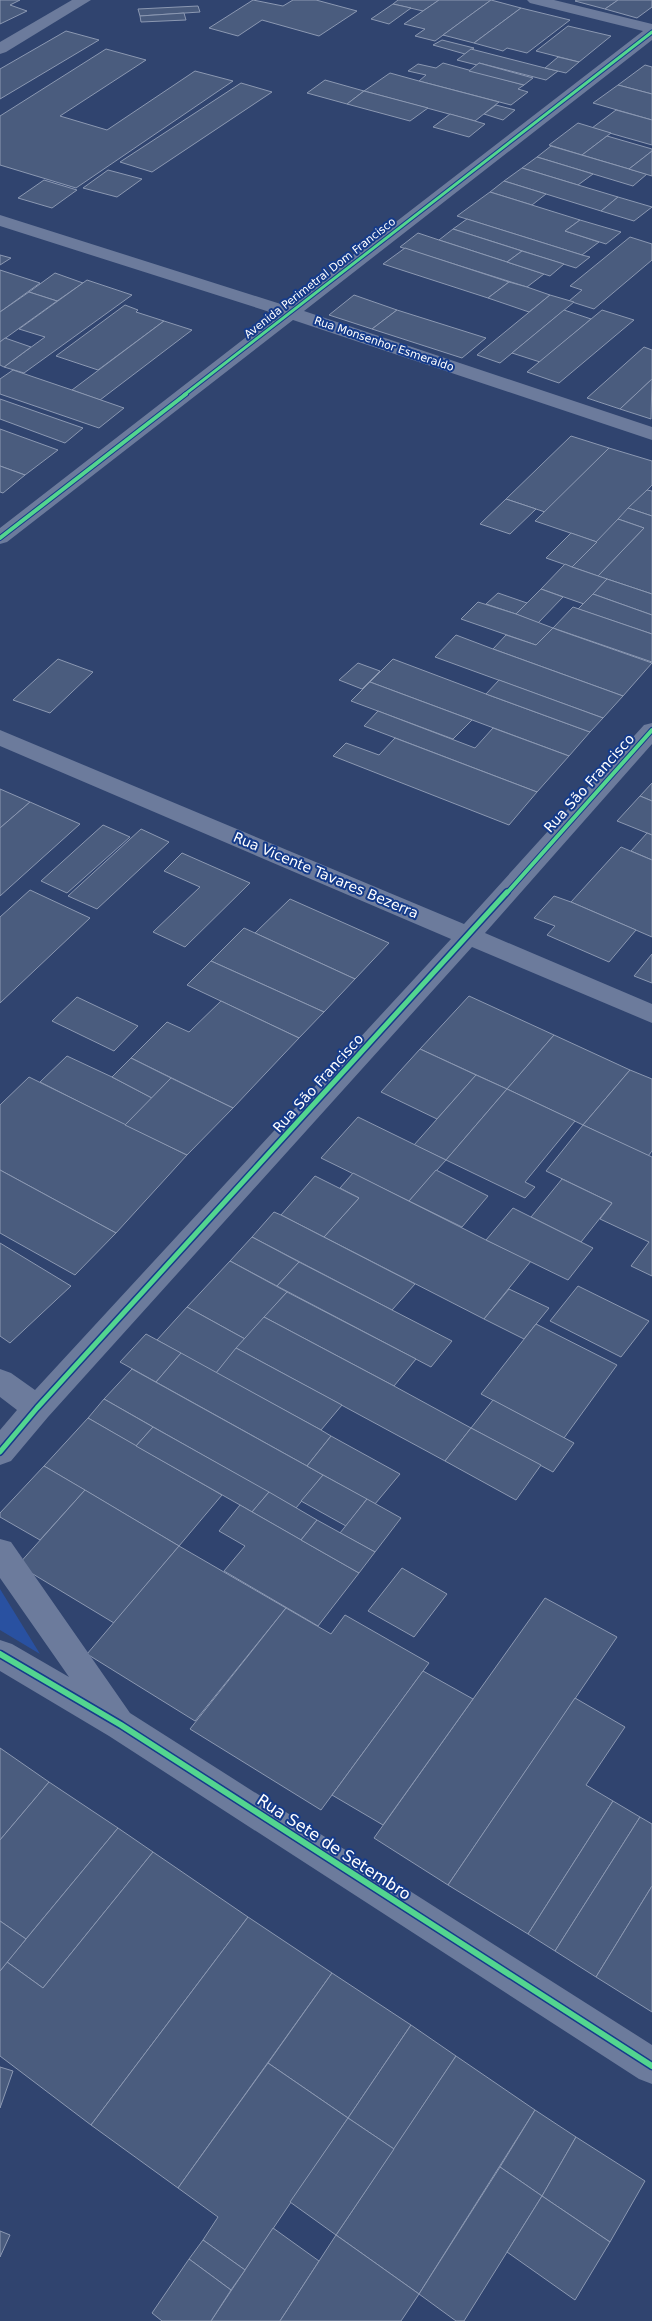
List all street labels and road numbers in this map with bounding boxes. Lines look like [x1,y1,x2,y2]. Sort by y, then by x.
street label: Avenida Perimetral Dom Francisco [242,215,398,341]
street label: Rua Monsenhor Esmeraldo [312,314,456,374]
street label: Rua São Francisco [541,731,637,835]
street label: Rua Vicente Tavares Bezerra [231,829,421,921]
street label: Rua São Francisco [270,1031,366,1135]
street label: Rua Sete de Setembro [254,1790,414,1904]

